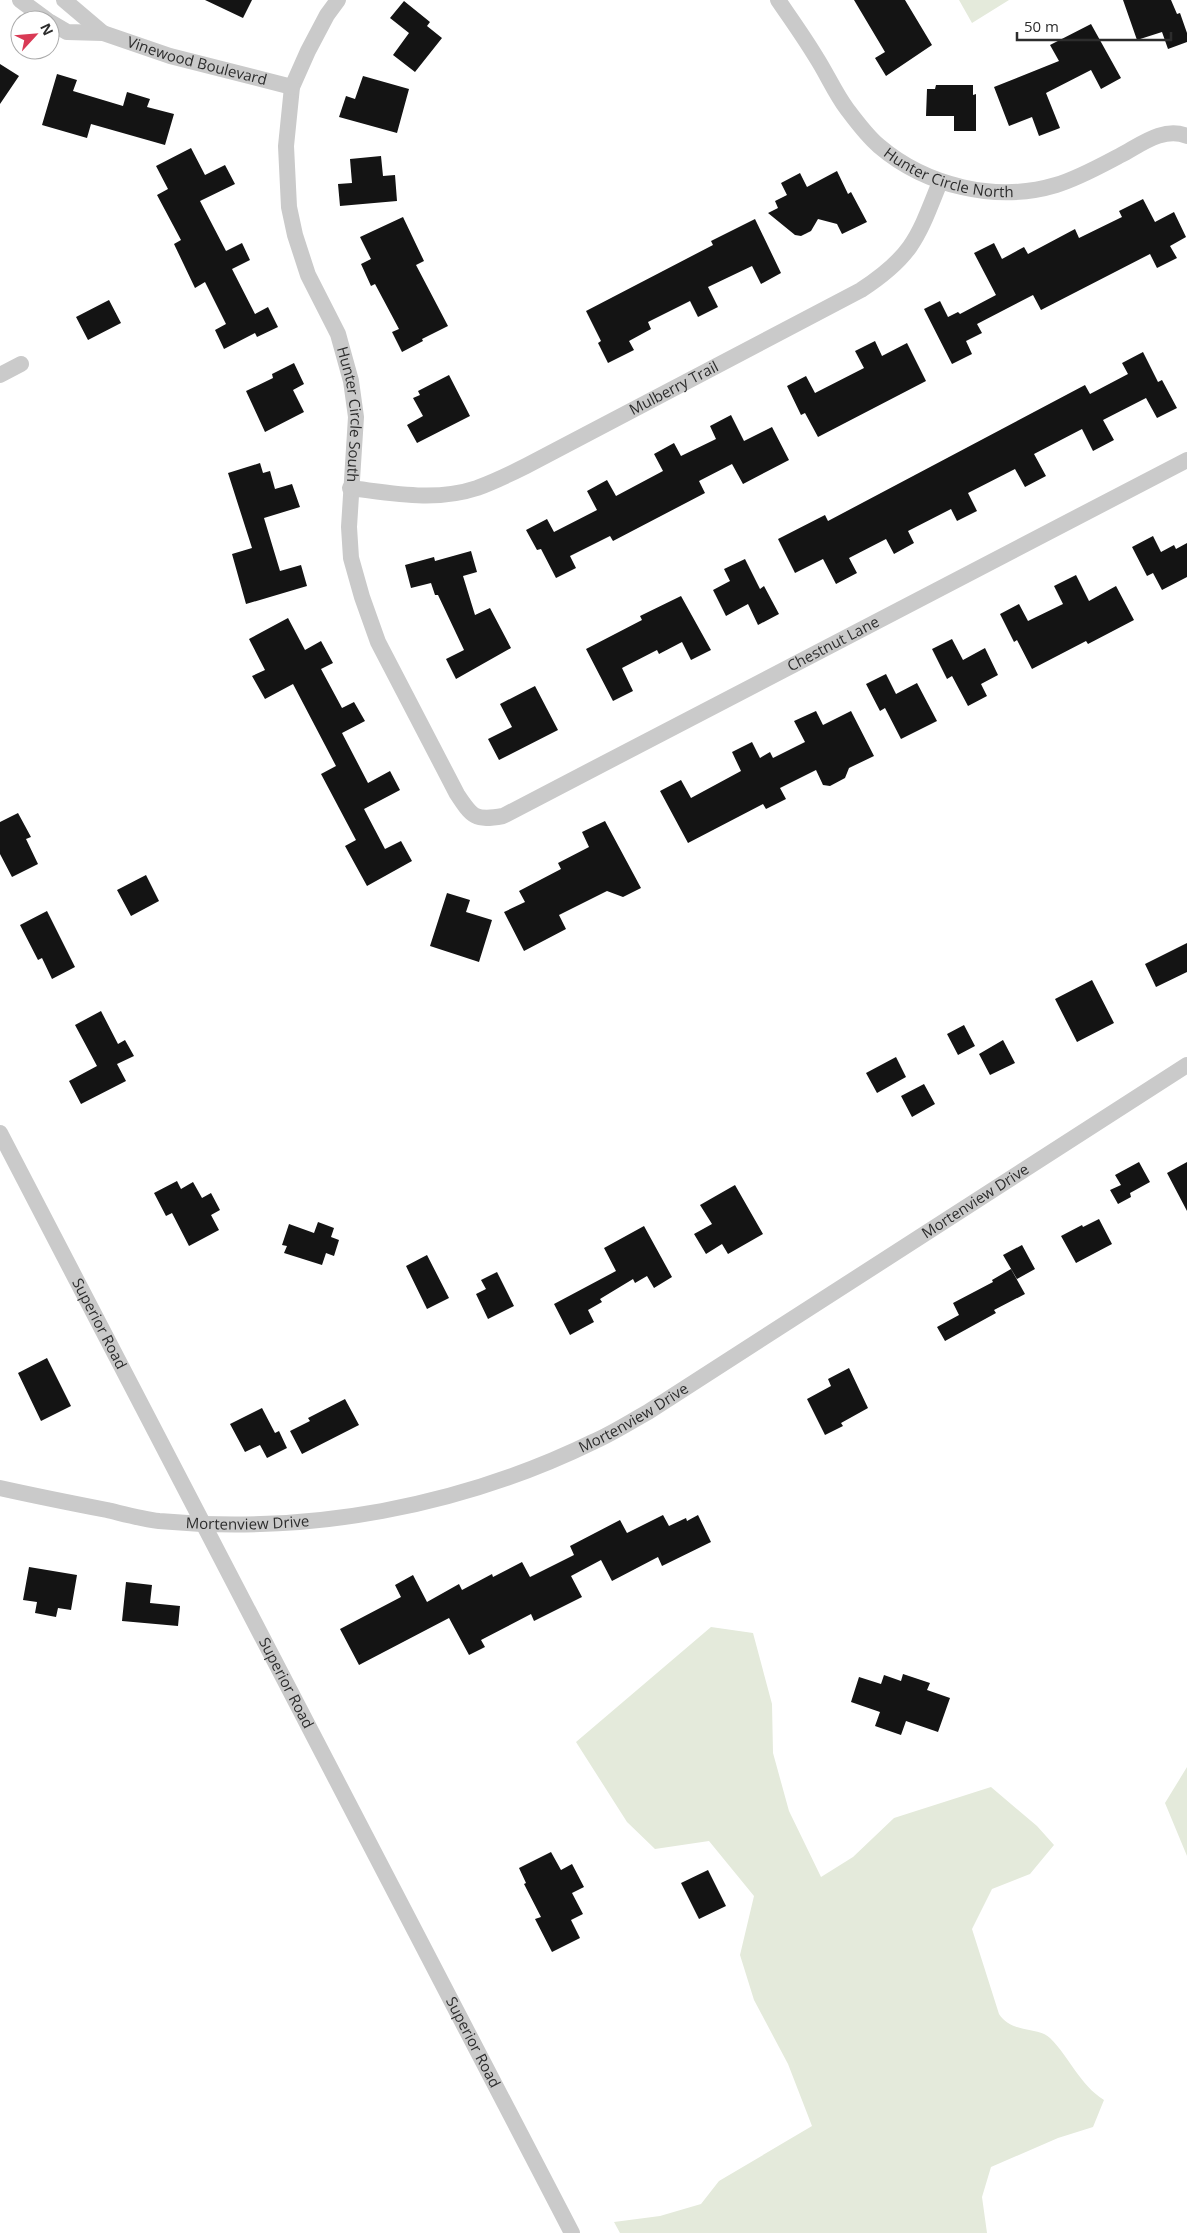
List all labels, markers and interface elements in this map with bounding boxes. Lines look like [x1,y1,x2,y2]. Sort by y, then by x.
north arrow [10,10,60,60]
scale bar [1017,10,1171,42]
text: 50 m [1024,16,1059,36]
text: N [36,20,58,38]
street label: Vinewood Boulevard [125,31,269,89]
street label: Hunter Circle North [880,142,1014,201]
street label: Hunter Circle South [333,344,367,483]
street label: Mulberry Trail [625,356,722,419]
street label: Chestnut Lane [783,611,882,675]
street label: Mortenview Drive [917,1159,1032,1242]
street label: Superior Road [68,1274,132,1372]
street label: Mortenview Drive [575,1378,692,1457]
street label: Mortenview Drive [185,1510,310,1534]
street label: Superior Road [255,1634,319,1732]
street label: Superior Road [442,1993,506,2091]

